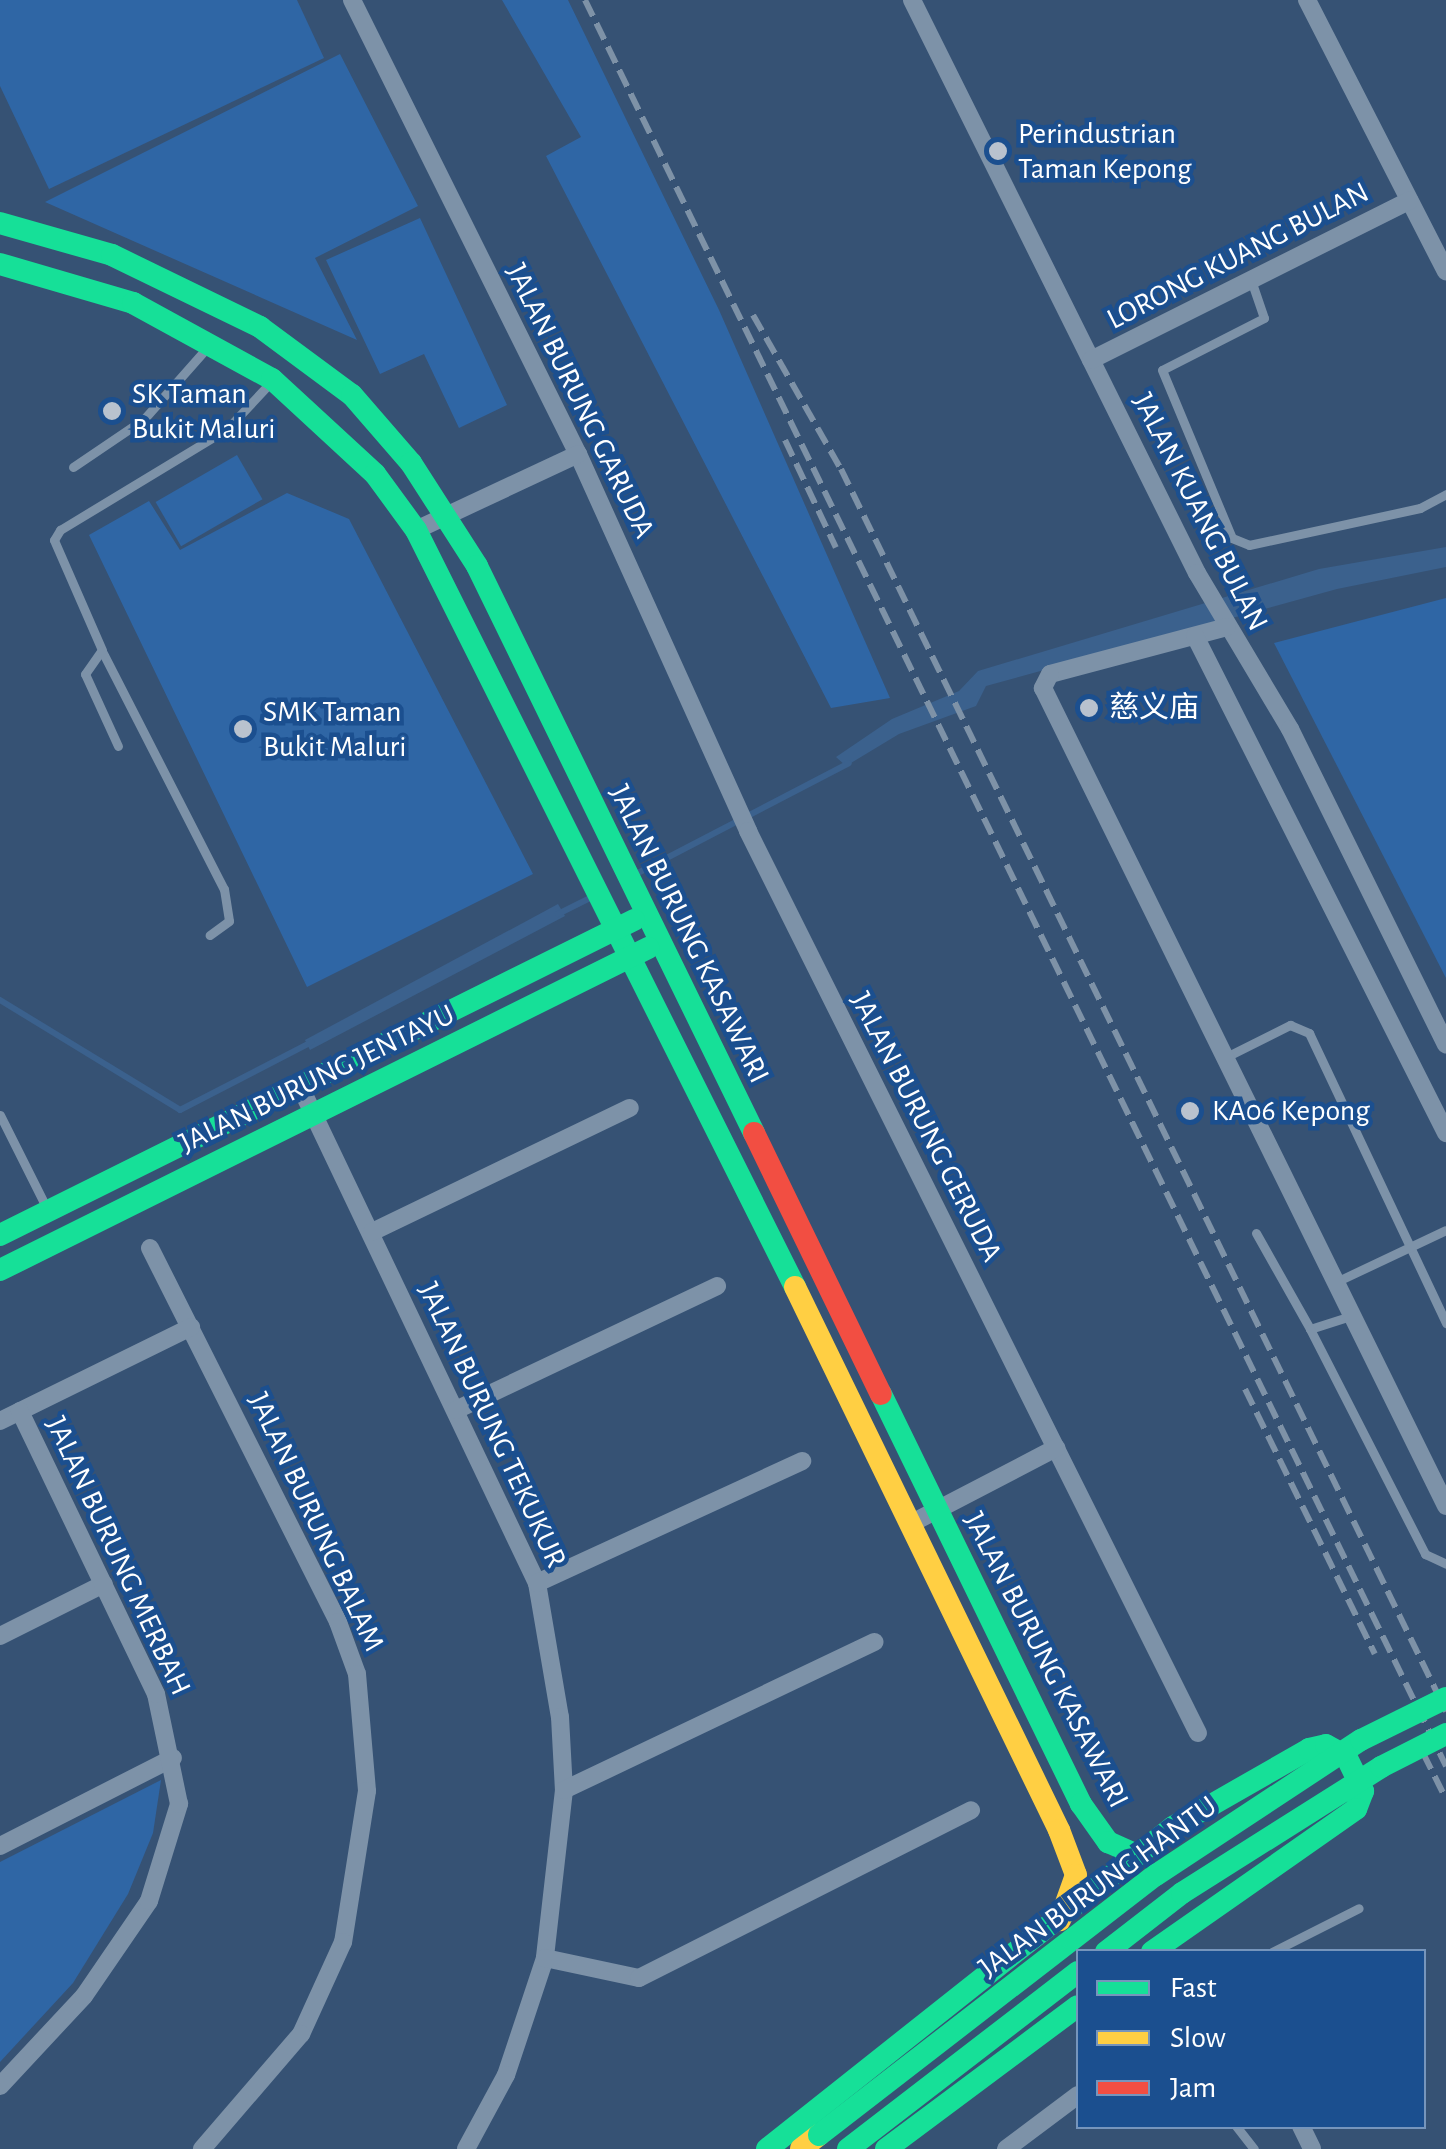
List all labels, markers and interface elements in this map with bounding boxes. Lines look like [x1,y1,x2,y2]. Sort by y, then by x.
place label: Perindustrian Taman Kepong [1018,116,1192,186]
marker: Perindustrian Taman Kepong [987,140,1009,162]
street label: LORONG KUANG BULAN [1101,174,1375,338]
street label: JALAN BURUNG GARUDA [498,258,662,544]
place label: SK Taman Bukit Maluri [132,376,275,446]
street label: JALAN KUANG BULAN [1124,387,1276,637]
marker: SK Taman Bukit Maluri [101,400,123,422]
place label: 慈义庙 [1109,690,1199,726]
place label: SMK Taman Bukit Maluri [263,694,406,764]
marker: 慈义庙 [1078,697,1100,719]
marker: SMK Taman Bukit Maluri [232,718,254,740]
street label: JALAN BURUNG KASAWARI [601,779,777,1089]
street label: JALAN BURUNG GERUDA [842,986,1010,1268]
street label: JALAN BURUNG JENTAYU [173,997,461,1161]
place label: KA06 Kepong [1212,1093,1370,1129]
marker: KA06 Kepong [1177,1098,1203,1124]
street label: JALAN BURUNG TEKUKUR [410,1277,574,1573]
street label: JALAN BURUNG BALAM [240,1387,392,1657]
street label: JALAN BURUNG MERBAH [38,1411,198,1701]
street label: JALAN BURUNG KASAWARI [956,1506,1136,1814]
street label: JALAN BURUNG HANTU [972,1788,1224,1986]
legend [1076,1949,1426,2129]
text: Fast [1170,1973,1217,2003]
text: Slow [1170,2023,1226,2053]
text: Jam [1170,2073,1216,2103]

